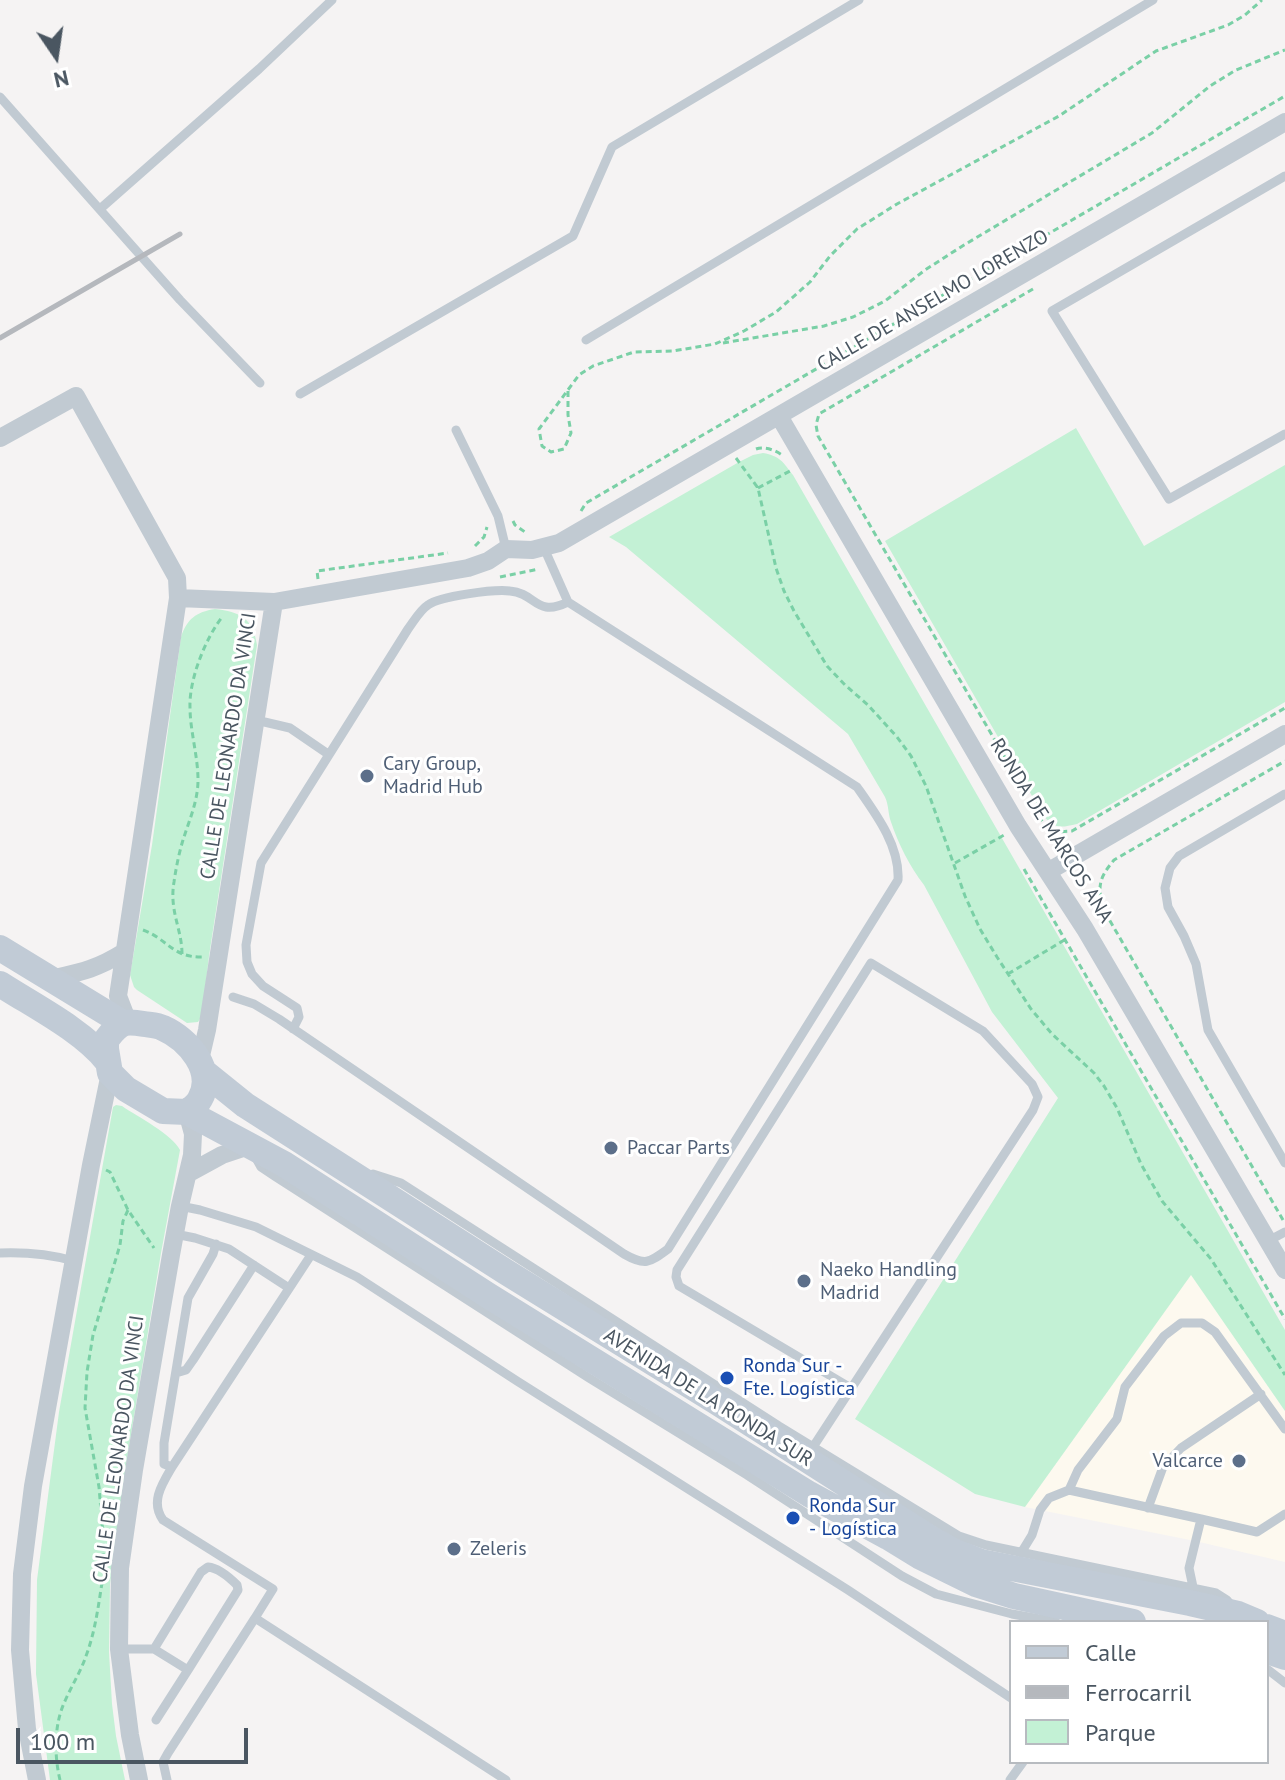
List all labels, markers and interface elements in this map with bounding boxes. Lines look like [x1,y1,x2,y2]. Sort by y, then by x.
north arrow [16,16,96,96]
text: N [51,64,72,95]
street label: CALLE DE ANSELMO LORENZO [813,225,1053,377]
street label: CALLE DE LEONARDO DA VINCI [196,611,262,881]
street label: RONDA DE MARCOS ANA [984,734,1118,928]
place label: Cary Group, Madrid Hub [383,752,483,799]
marker: Cary Group, Madrid Hub [358,767,376,785]
place label: Paccar Parts [627,1136,730,1160]
marker: Paccar Parts [602,1139,620,1157]
place label: Naeko Handling Madrid [820,1258,957,1305]
marker: Naeko Handling Madrid [795,1272,813,1290]
street label: CALLE DE LEONARDO DA VINCI [88,1314,150,1584]
street label: AVENIDA DE LA RONDA SUR [599,1324,817,1472]
place label: Ronda Sur - Fte. Logística [743,1354,855,1401]
marker: Ronda Sur - Fte. Logística [718,1369,736,1387]
place label: Valcarce [1152,1449,1223,1473]
marker: Valcarce [1230,1452,1248,1470]
place label: Ronda Sur - Logística [809,1494,897,1541]
marker: Ronda Sur - Logística [784,1509,802,1527]
place label: Zeleris [470,1537,527,1561]
marker: Zeleris [445,1540,463,1558]
legend [1009,1620,1269,1764]
text: Calle [1085,1637,1136,1668]
text: Ferrocarril [1085,1677,1191,1708]
scale bar [20,1712,252,1762]
text: Parque [1085,1717,1156,1748]
text: 100 m [30,1726,95,1757]

